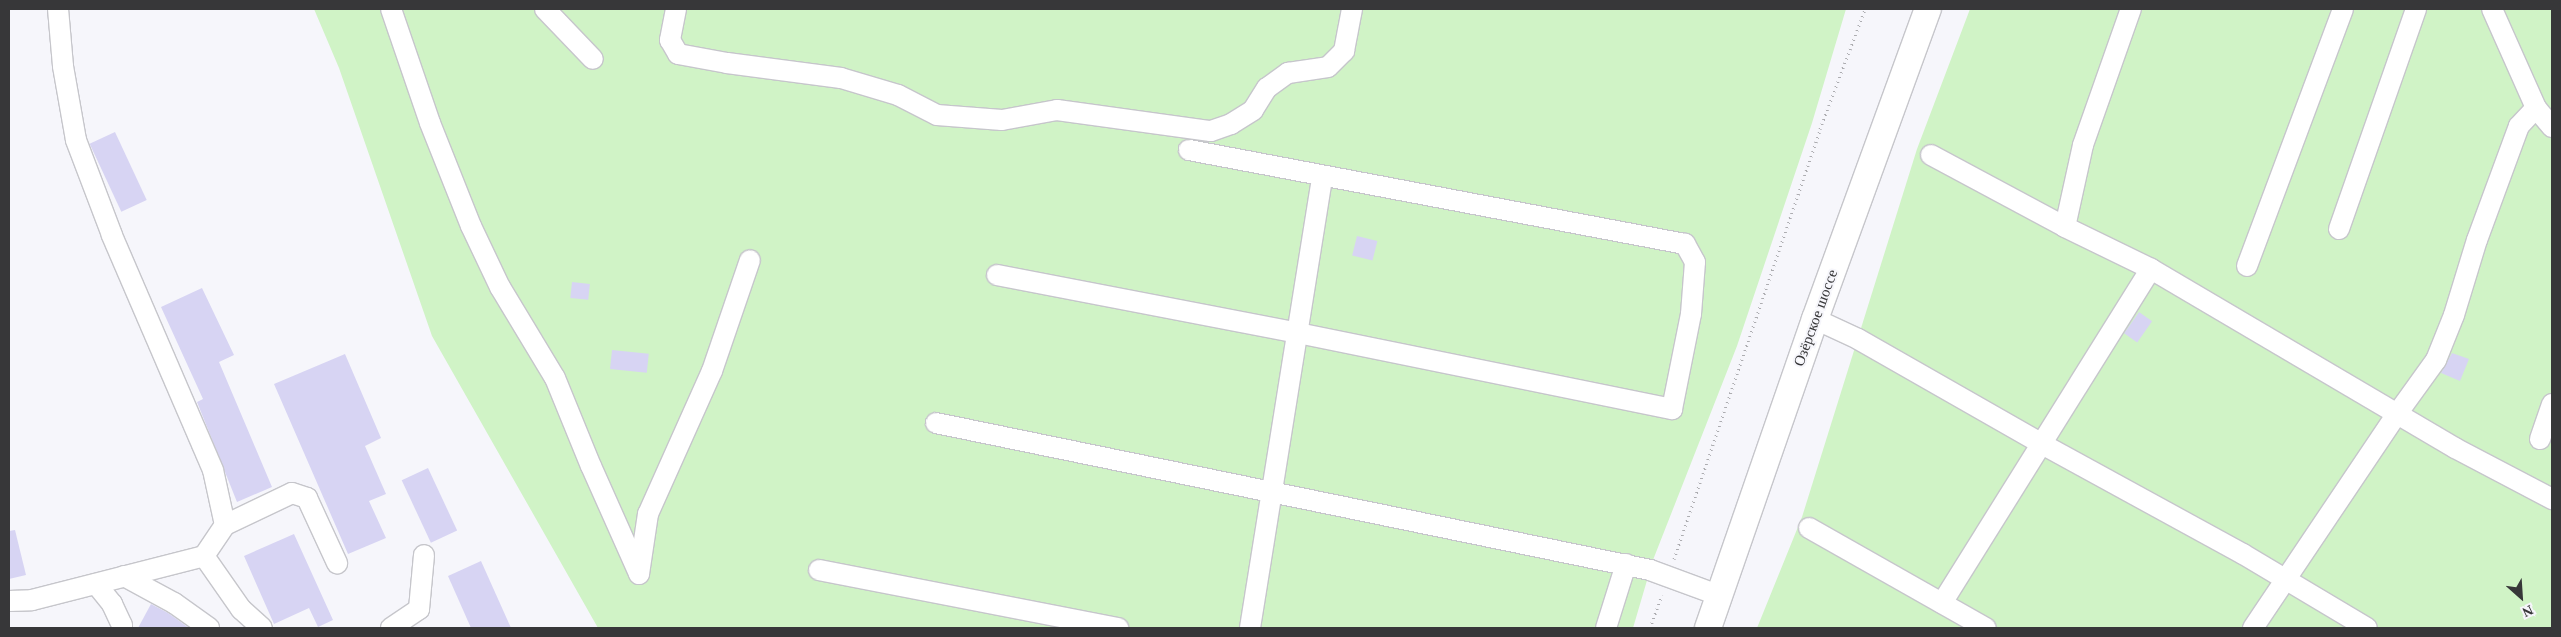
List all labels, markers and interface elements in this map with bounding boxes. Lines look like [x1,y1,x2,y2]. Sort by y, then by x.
street label: Озёрское шоссе [1790,267,1842,369]
north arrow [2496,572,2546,622]
text: N [2520,602,2536,620]

